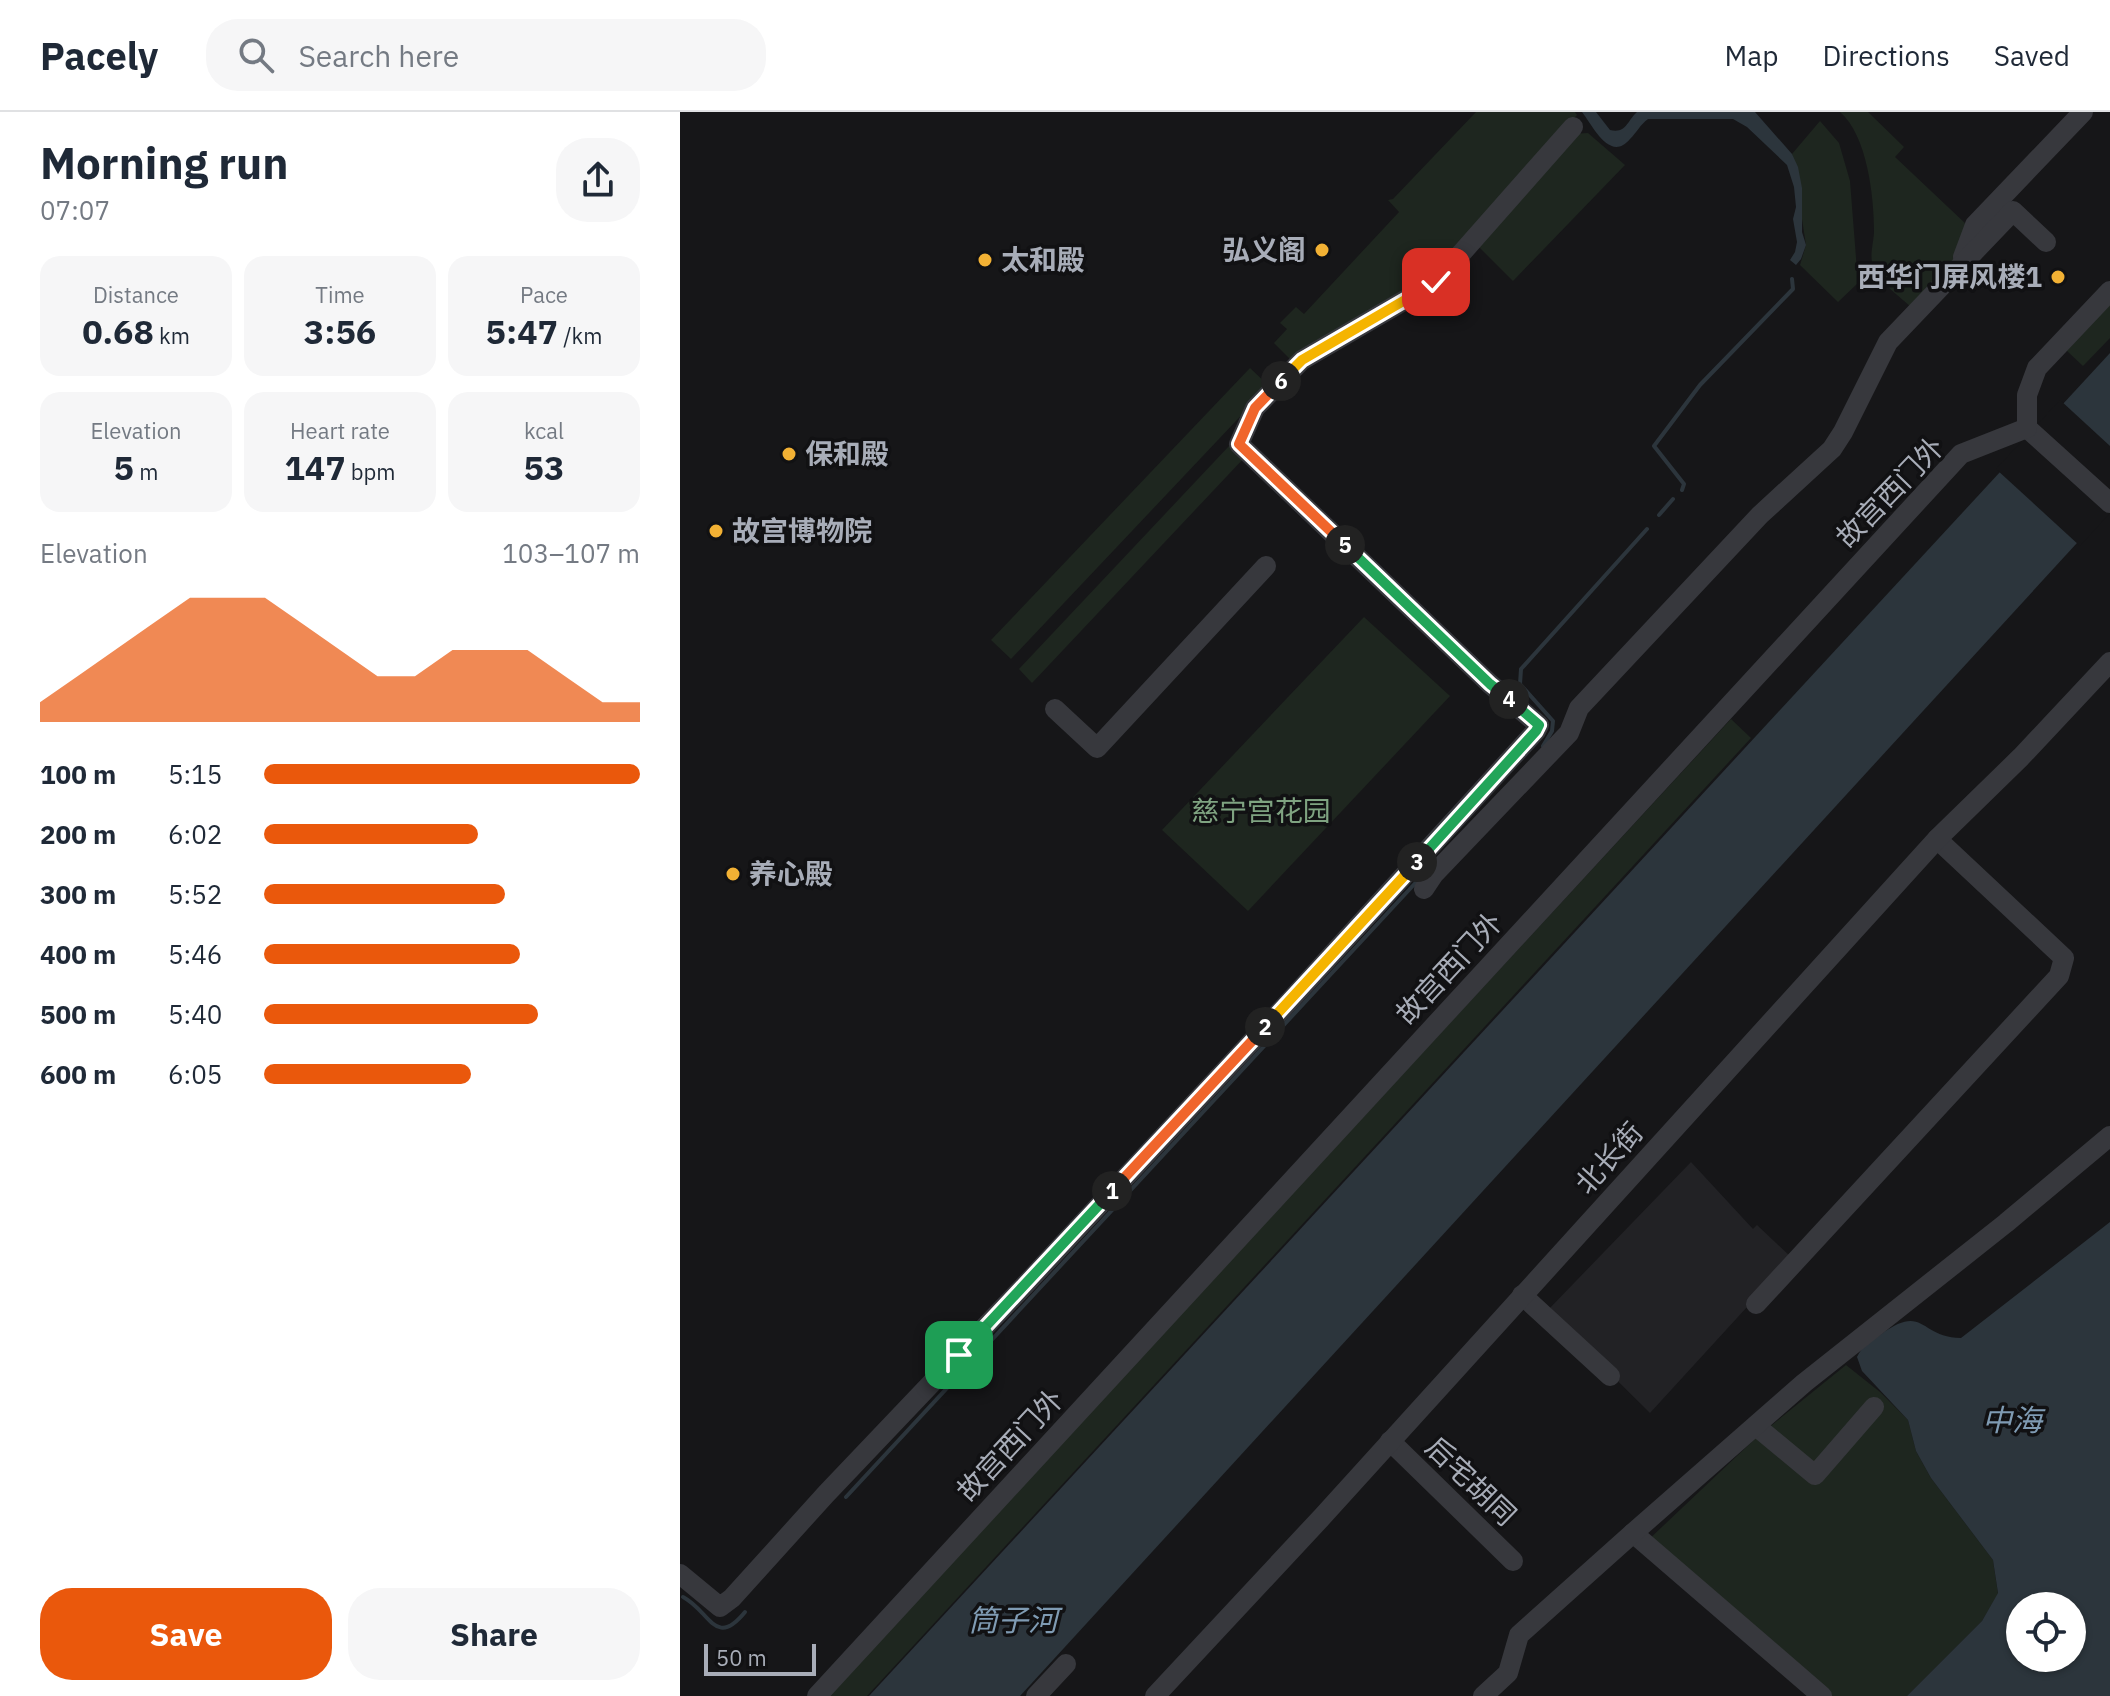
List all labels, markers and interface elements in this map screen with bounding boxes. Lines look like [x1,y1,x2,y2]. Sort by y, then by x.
search box [206,19,766,91]
text: Pacely [40,31,158,80]
icon: search [234,33,278,77]
text: Search here [298,36,459,75]
text: Map [1724,37,1778,74]
text: Directions [1822,37,1950,74]
text: Saved [1994,37,2070,74]
text: Morning run [40,134,289,191]
button: share [556,138,640,222]
text: 07:07 [40,193,110,227]
place label: 弘义阁 [1222,231,1306,268]
place label: 太和殿 [1001,241,1085,278]
marker: 弘义阁 [1313,241,1331,259]
pin [1402,248,1470,316]
marker: 太和殿 [976,251,994,269]
place label: 西华门屏风楼1 [1857,258,2042,295]
icon: check [1414,260,1458,304]
marker: 西华门屏风楼1 [2049,268,2067,286]
text: Distance [93,280,179,309]
text: Time [315,280,365,309]
text: Pace [520,280,568,309]
text: 0.68 [82,309,154,353]
text: 3:56 [304,309,376,353]
text: 5:47 [486,309,558,353]
text: km [154,321,190,350]
text: /km [558,321,602,350]
pin: 6 [1261,361,1301,401]
text: 6 [1274,366,1288,395]
text: Elevation [90,416,182,445]
text: Heart rate [290,416,390,445]
text: kcal [524,416,564,445]
street label: 故宫西门外 [1828,428,1952,555]
place label: 保和殿 [805,435,889,472]
text: 5 [114,445,134,489]
text: 147 [284,445,346,489]
text: 53 [524,445,564,489]
marker: 保和殿 [780,445,798,463]
text: m [134,457,158,486]
text: bpm [346,457,396,486]
place label: 故宫博物院 [732,512,872,549]
marker: 故宫博物院 [707,522,725,540]
pin: 5 [1325,525,1365,565]
text: 5 [1338,530,1352,559]
text: Elevation [40,536,148,570]
text: 103–107 m [502,536,640,570]
pin: 4 [1489,679,1529,719]
text: 4 [1502,684,1516,713]
text: 100 m [40,757,116,791]
text: 5:15 [168,757,222,791]
park label: 慈宁宫花园 [1191,792,1331,829]
text: 200 m [40,817,116,851]
text: 6:02 [168,817,222,851]
pin: 3 [1397,842,1437,882]
text: 3 [1410,847,1424,876]
place label: 养心殿 [749,855,833,892]
marker: 养心殿 [724,865,742,883]
text: 300 m [40,877,116,911]
text: 5:52 [168,877,222,911]
street label: 故宫西门外 [1387,904,1510,1031]
text: 400 m [40,937,116,971]
text: 5:46 [168,937,222,971]
text: 500 m [40,997,116,1031]
text: 5:40 [168,997,222,1031]
pin: 2 [1245,1007,1285,1047]
text: 2 [1258,1012,1272,1041]
text: 600 m [40,1057,116,1091]
text: 6:05 [168,1057,222,1091]
street label: 北长街 [1567,1114,1650,1201]
pin: 1 [1092,1171,1132,1211]
text: 1 [1105,1176,1119,1205]
pin [925,1321,993,1389]
icon: arrive [937,1333,981,1377]
street label: 故宫西门外 [948,1381,1071,1508]
water label: 中海 [1982,1400,2046,1439]
street label: 后宅胡同 [1418,1428,1524,1533]
button: Save [40,1588,332,1680]
button: Share [348,1588,640,1680]
map controls [2006,1592,2086,1672]
button: locate [2006,1592,2086,1672]
water label: 筒子河 [968,1600,1063,1639]
scale bar [704,1640,816,1676]
text: 50 m [716,1643,767,1672]

